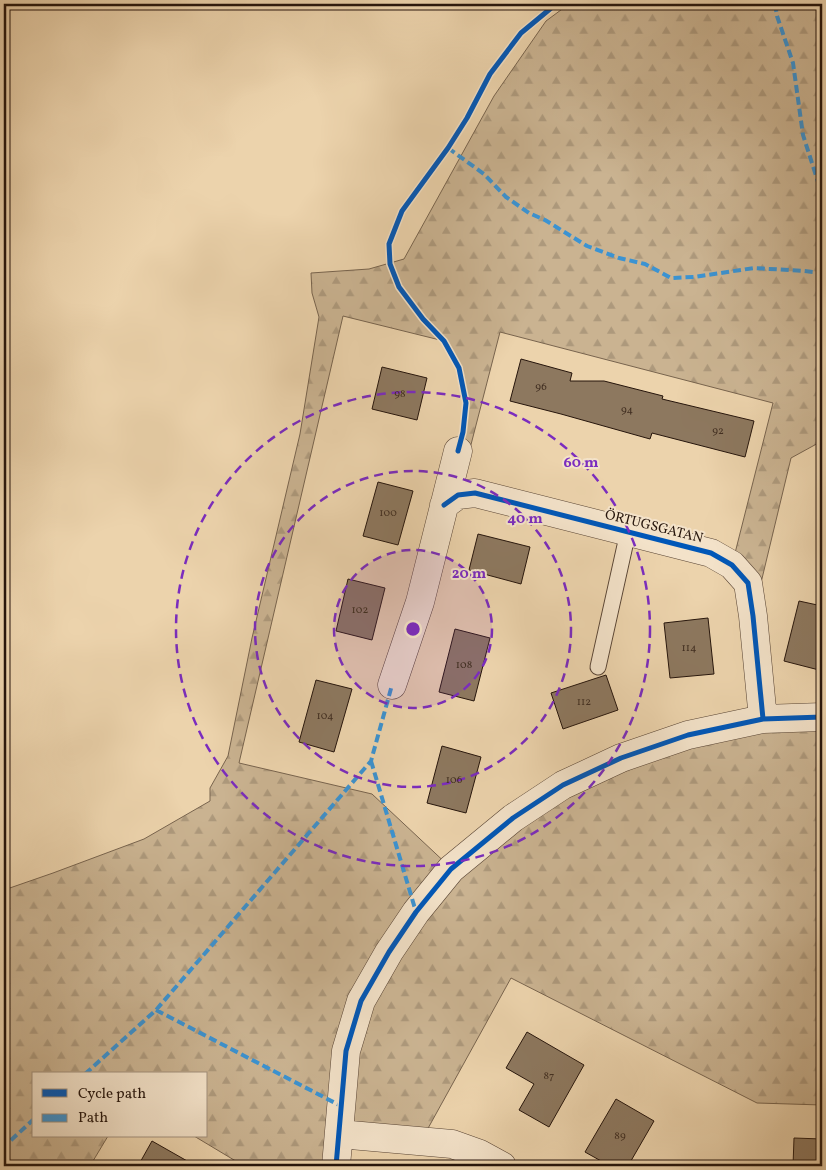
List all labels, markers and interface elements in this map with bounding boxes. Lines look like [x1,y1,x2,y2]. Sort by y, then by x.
house number: 96 [535,380,547,395]
house number: 98 [394,387,406,402]
house number: 94 [621,403,633,418]
house number: 92 [712,424,724,439]
text: 60 m [564,453,599,474]
house number: 100 [379,506,397,521]
street label: ÖRTUGSGATAN [603,506,705,548]
text: 40 m [507,509,543,530]
text: 20 m [452,564,487,585]
house number: 102 [352,603,368,618]
centre of rings [404,620,422,638]
house number: 114 [681,641,697,656]
house number: 108 [456,658,473,673]
house number: 112 [577,695,591,710]
house number: 104 [316,709,334,724]
house number: 106 [446,773,463,788]
house number: 87 [544,1069,554,1084]
legend [32,1072,208,1138]
text: Cycle path [78,1084,146,1105]
text: Path [78,1108,108,1129]
house number: 89 [614,1129,626,1144]

